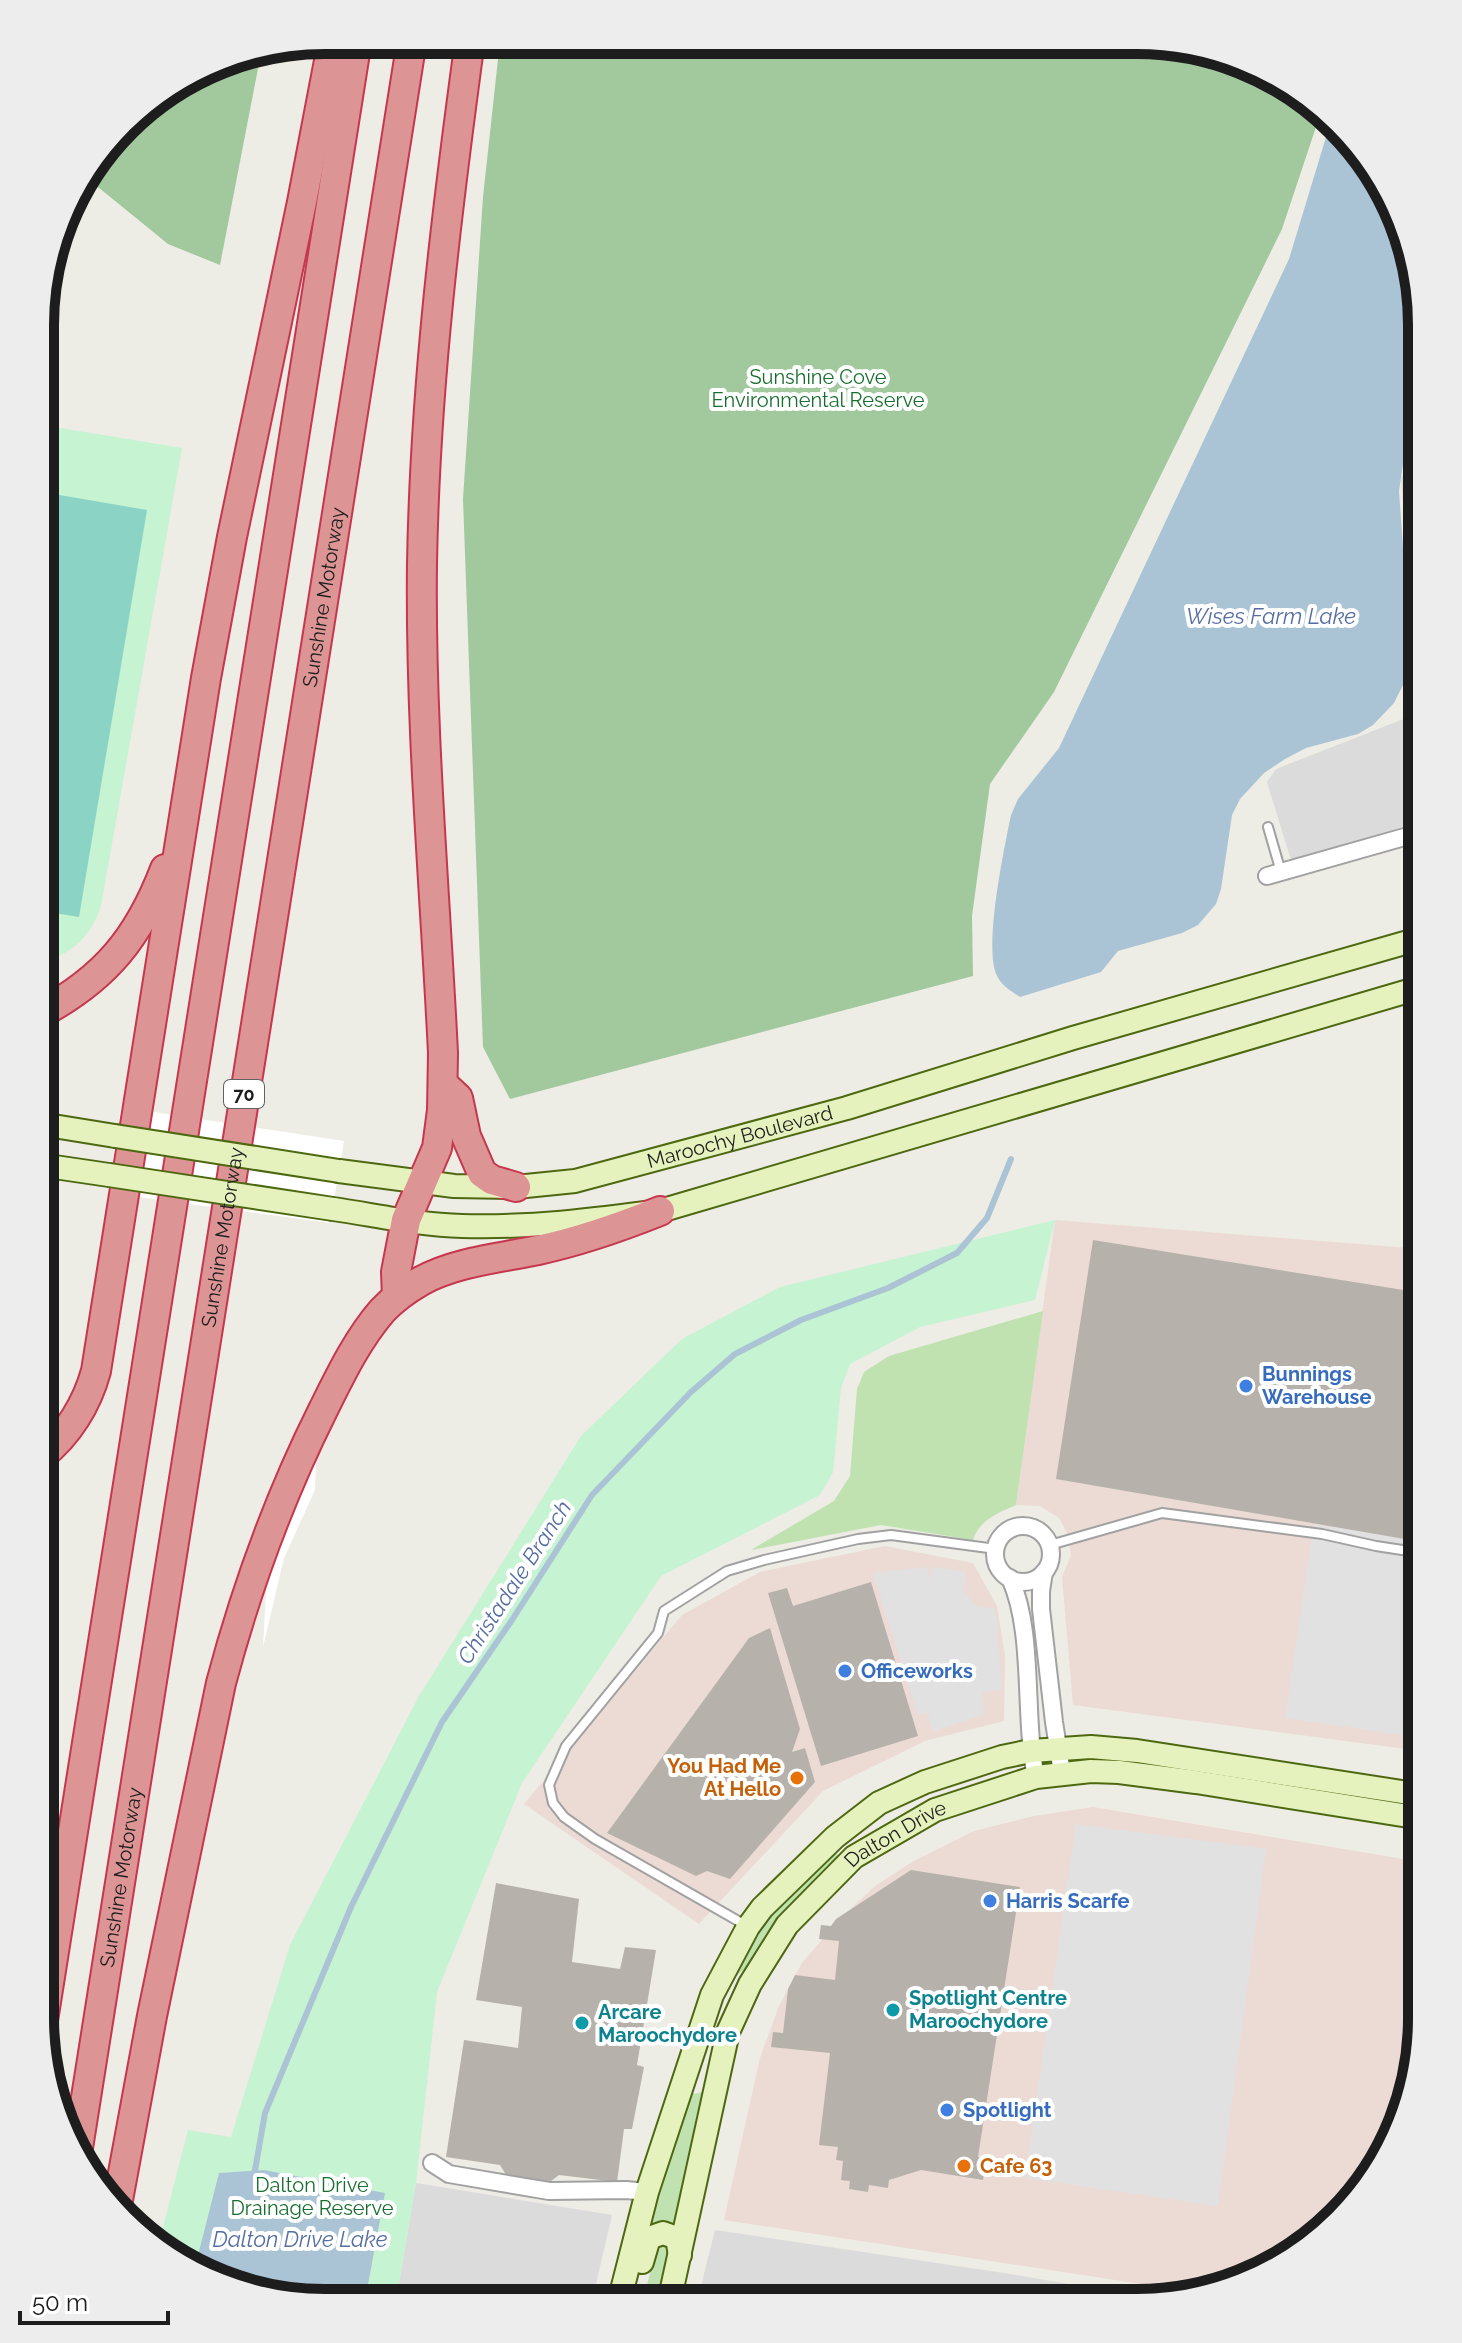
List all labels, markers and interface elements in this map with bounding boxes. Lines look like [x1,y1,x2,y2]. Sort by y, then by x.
park label: Sunshine Cove Environmental Reserve [712,365,925,412]
street label: Sunshine Motorway [298,505,350,689]
water label: Wises Farm Lake [1186,603,1356,629]
road number: 70 [224,1080,264,1108]
street label: Maroochy Boulevard [644,1100,835,1173]
street label: Sunshine Motorway [196,1145,248,1329]
place label: Bunnings Warehouse [1262,1362,1371,1409]
marker: Bunnings Warehouse [1237,1377,1255,1395]
water label: Christadale Branch [452,1496,576,1668]
place label: Officeworks [861,1659,973,1683]
marker: Officeworks [836,1662,854,1680]
place label: You Had Me At Hello [667,1754,781,1801]
marker: You Had Me At Hello [788,1769,806,1787]
street label: Sunshine Motorway [95,1785,147,1969]
street label: Dalton Drive [839,1795,949,1872]
place label: Harris Scarfe [1006,1889,1130,1913]
marker: Harris Scarfe [981,1892,999,1910]
place label: Spotlight Centre Maroochydore [909,1986,1067,2033]
place label: Arcare Maroochydore [598,2000,737,2047]
marker: Spotlight Centre Maroochydore [884,2001,902,2019]
marker: Arcare Maroochydore [573,2014,591,2032]
place label: Spotlight [963,2098,1052,2122]
marker: Spotlight [938,2101,956,2119]
place label: Cafe 63 [980,2154,1052,2178]
marker: Cafe 63 [955,2157,973,2175]
park label: Dalton Drive Drainage Reserve [230,2173,394,2220]
water label: Dalton Drive Lake [213,2226,388,2252]
scale bar [20,2275,168,2325]
text: 50 m [32,2288,88,2317]

